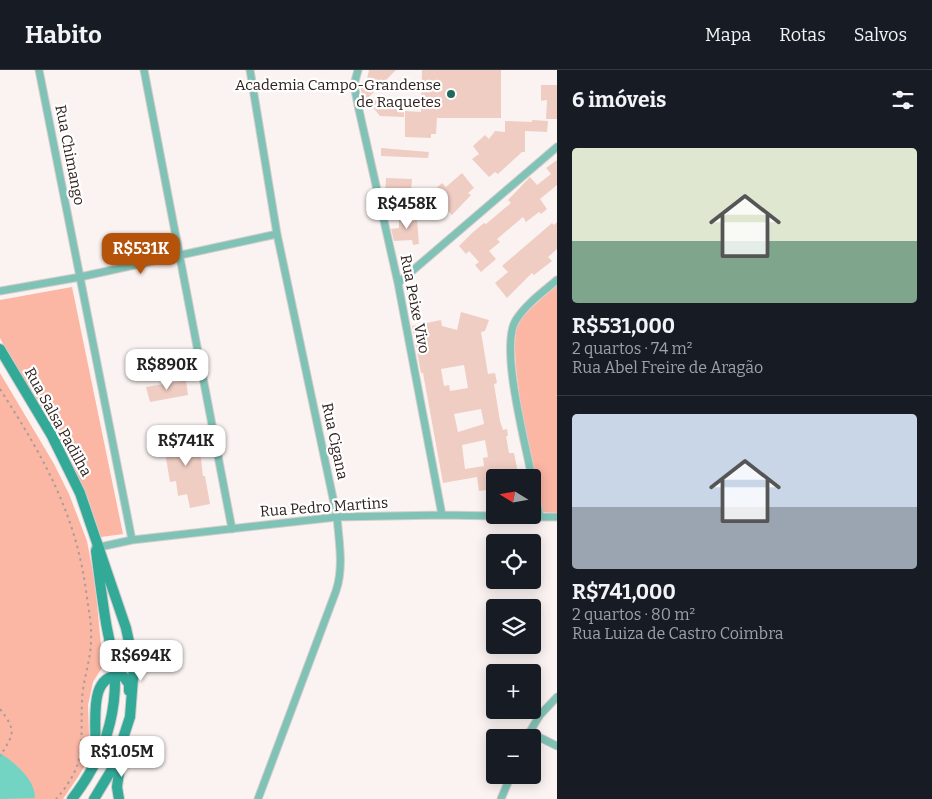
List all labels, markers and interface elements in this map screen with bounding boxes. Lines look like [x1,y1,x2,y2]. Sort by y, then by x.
text: Habito [25,21,102,49]
text: Mapa [705,24,751,46]
text: Rotas [779,24,826,46]
text: Salvos [854,24,907,46]
place label: Academia Campo-Grandense de Raquetes [235,76,441,111]
icon: filters [889,86,917,114]
text: 6 imóveis [572,87,666,113]
marker: Academia Campo-Grandense de Raquetes [445,88,457,100]
street label: Rua Chimango [51,103,89,207]
icon: home [700,181,790,271]
pin: R$458K [366,188,448,230]
text: R$458K [377,194,437,213]
pin: R$531K [100,232,182,275]
text: R$531K [113,239,169,258]
street label: Rua Peixe Vivo [397,253,433,355]
text: R$531,000 [572,313,675,339]
text: 2 quartos · 74 m² [572,339,692,358]
pin: R$890K [126,348,208,391]
text: R$890K [136,355,198,374]
text: Rua Abel Freire de Aragão [572,358,763,377]
street label: Rua Salsa Padilha [21,364,95,480]
street label: Rua Cigana [318,401,352,481]
pin: R$741K [145,424,227,467]
text: R$741K [158,431,214,450]
icon: home [700,446,790,536]
north arrow [486,469,541,524]
map controls [486,469,541,784]
street label: Rua Pedro Martins [259,494,389,520]
button: locate [486,534,541,589]
text: R$741,000 [572,579,676,605]
button: layers [486,599,541,654]
text: 2 quartos · 80 m² [572,605,695,624]
text: Rua Luiza de Castro Coimbra [572,624,783,643]
pin: R$694K [100,640,182,682]
text: R$694K [111,646,171,665]
button: + [486,664,541,719]
button: − [486,729,541,784]
pin: R$1.05M [76,736,168,778]
text: R$1.05M [90,742,154,761]

